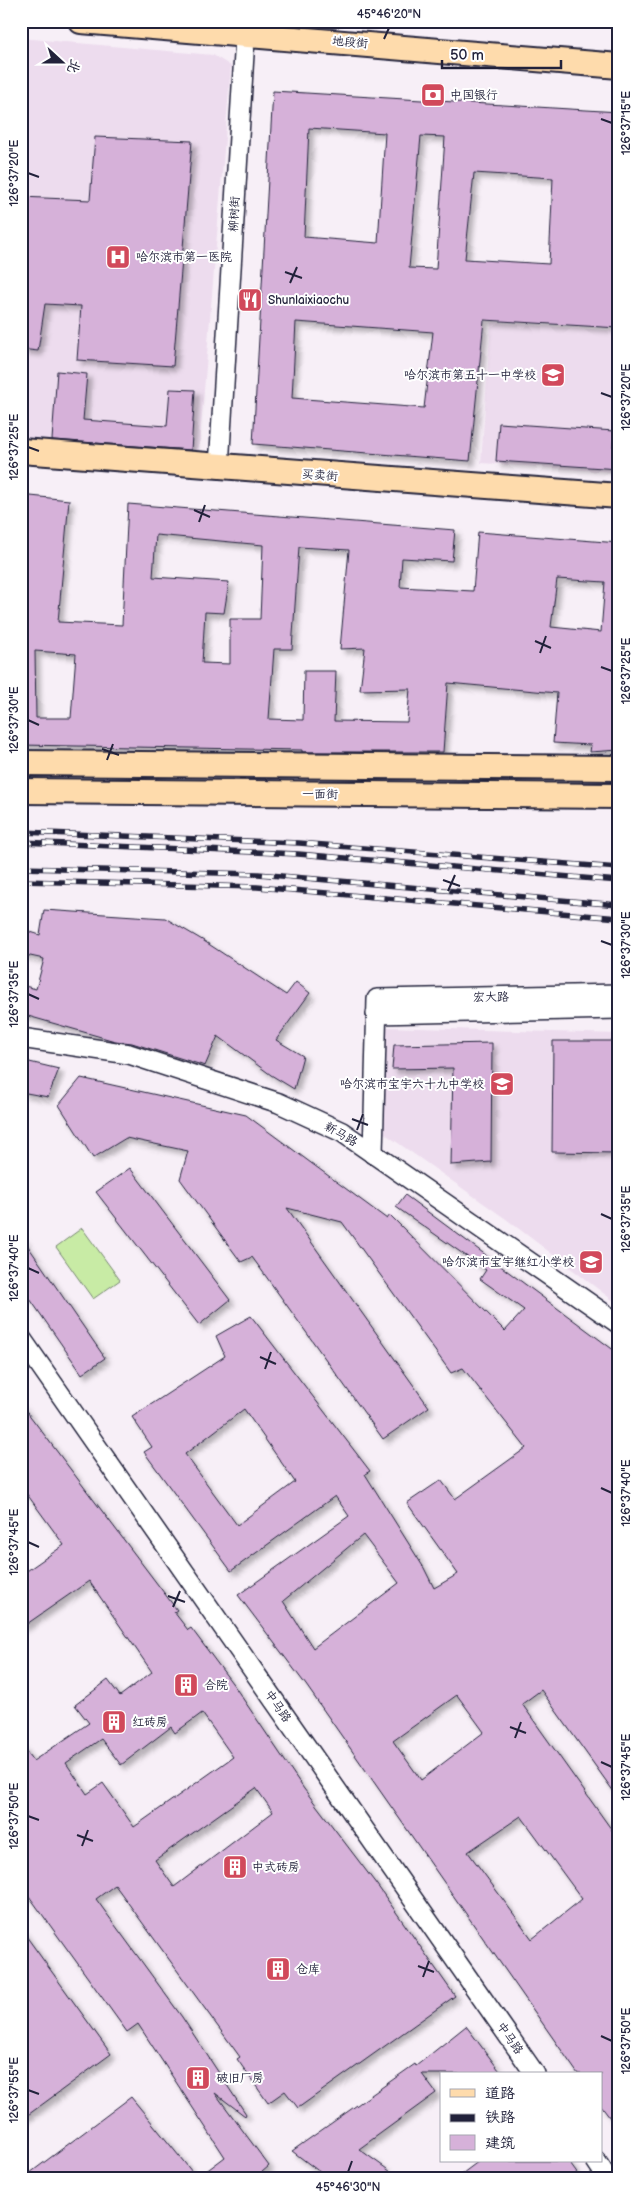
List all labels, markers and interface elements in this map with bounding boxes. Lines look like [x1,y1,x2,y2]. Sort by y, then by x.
text: 45°46'20"N [357,7,421,22]
street label: 地段街 [331,33,369,52]
north arrow [38,38,88,88]
scale bar [442,38,561,70]
text: 50 m [450,46,484,65]
text: 北 [63,57,84,76]
bank icon: 中国银行 [420,82,446,108]
place label: 中国银行 [450,88,498,103]
text: 126°37'15"E [619,91,634,155]
text: 126°37'20"E [7,140,22,206]
street label: 柳树街 [226,196,243,232]
hospital icon: 哈尔滨市第一医院 [105,244,131,270]
place label: 哈尔滨市第一医院 [136,250,232,265]
restaurant icon: Shunlaixiaochu [237,287,263,313]
place label: Shunlaixiaochu [268,293,349,308]
school or university icon: 哈尔滨市第五十一中学校 [540,362,566,388]
text: 126°37'20"E [619,364,634,430]
place label: 哈尔滨市第五十一中学校 [404,368,536,383]
text: 126°37'25"E [7,414,22,480]
street label: 买卖街 [301,467,338,484]
text: 126°37'25"E [619,638,634,704]
text: 126°37'30"E [7,686,22,754]
street label: 一面街 [302,787,338,802]
text: 126°37'30"E [619,911,634,979]
text: 126°37'35"E [7,960,22,1027]
street label: 宏大路 [473,990,509,1005]
school or university icon: 哈尔滨市宝宇六十九中学校 [489,1071,515,1097]
place label: 哈尔滨市宝宇六十九中学校 [340,1077,484,1092]
street label: 新马路 [321,1119,360,1150]
text: 126°37'35"E [619,1185,634,1252]
text: 126°37'40"E [7,1234,22,1302]
school or university icon: 哈尔滨市宝宇继红小学校 [578,1249,604,1275]
place label: 哈尔滨市宝宇继红小学校 [442,1255,574,1270]
text: 126°37'40"E [619,1459,634,1527]
text: 126°37'45"E [7,1508,22,1575]
building icon: 合院 [173,1672,199,1698]
place label: 合院 [204,1678,228,1693]
street label: 中马路 [261,1687,294,1725]
building icon: 红砖房 [101,1709,127,1735]
place label: 红砖房 [132,1715,168,1730]
text: 126°37'45"E [619,1733,634,1800]
text: 126°37'50"E [7,1783,22,1849]
building icon: 中式砖房 [222,1854,248,1880]
place label: 中式砖房 [252,1860,300,1875]
building icon: 仓库 [265,1956,291,1982]
place label: 仓库 [296,1962,320,1977]
text: 126°37'50"E [619,2008,634,2074]
street label: 中马路 [493,2019,526,2057]
text: 126°37'55"E [7,2057,22,2123]
building icon: 破旧厂房 [185,2065,211,2091]
place label: 破旧厂房 [216,2071,264,2086]
legend [440,2072,602,2162]
text: 道路 [485,2084,515,2103]
text: 铁路 [485,2108,515,2127]
text: 建筑 [485,2134,515,2153]
text: 45°46'30"N [316,2180,380,2195]

